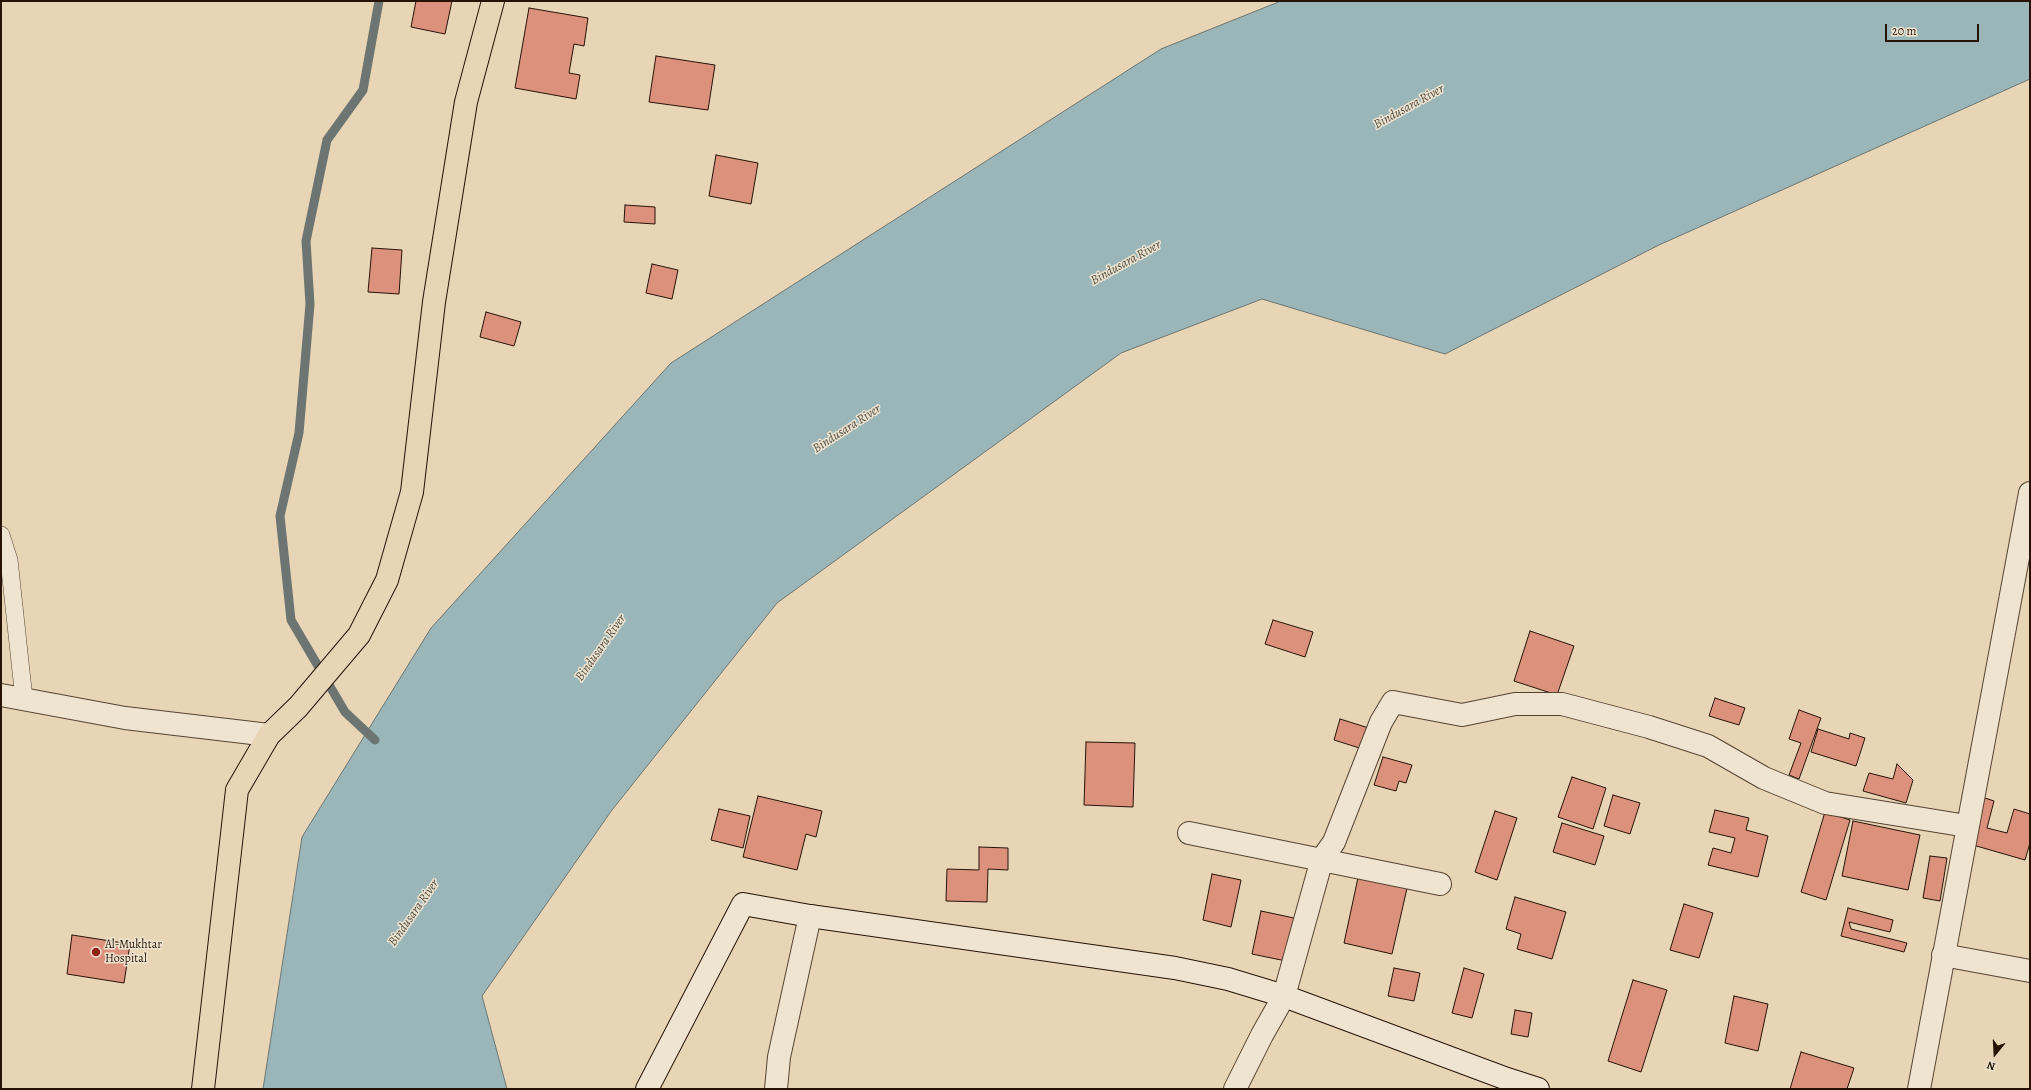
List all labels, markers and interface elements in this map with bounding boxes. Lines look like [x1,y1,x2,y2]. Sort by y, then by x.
scale bar [1887,16,1981,42]
text: 20 m [1892,23,1916,39]
water label: Bindusara River [1371,81,1447,133]
water label: Bindusara River [1088,237,1164,289]
water label: Bindusara River [810,401,884,457]
water label: Bindusara River [572,612,630,684]
water label: Bindusara River [385,877,443,949]
place label: Al-Mukhtar Hospital [105,938,162,966]
marker: Al-Mukhtar Hospital [90,946,102,958]
north arrow [1975,1034,2015,1074]
text: N [1985,1058,1997,1074]

